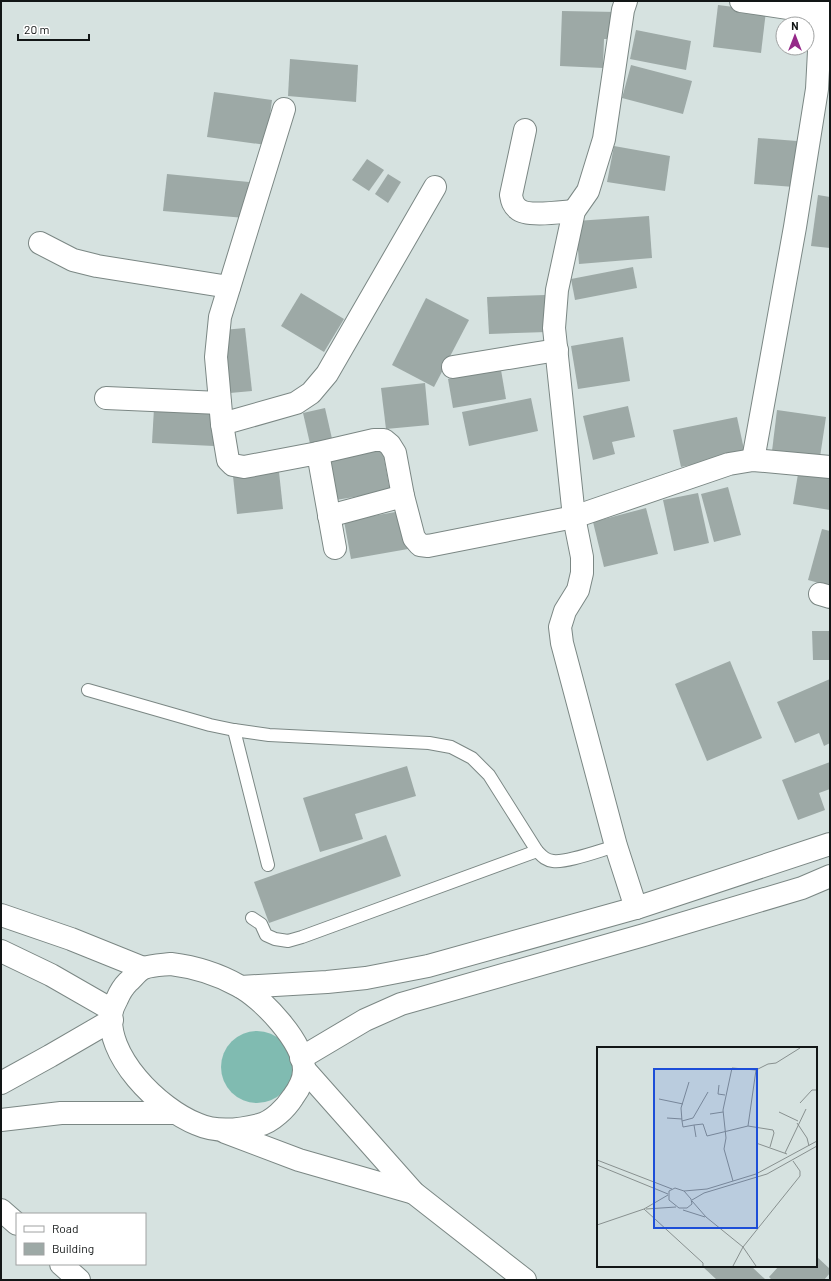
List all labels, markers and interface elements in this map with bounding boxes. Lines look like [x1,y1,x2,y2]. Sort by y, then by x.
scale bar [18,16,89,42]
north arrow [775,16,815,56]
text: N [791,19,799,32]
text: 20 m [24,22,50,36]
inset map [597,1047,817,1267]
legend [16,1213,146,1265]
text: Road [52,1221,79,1235]
text: Building [52,1241,94,1255]

